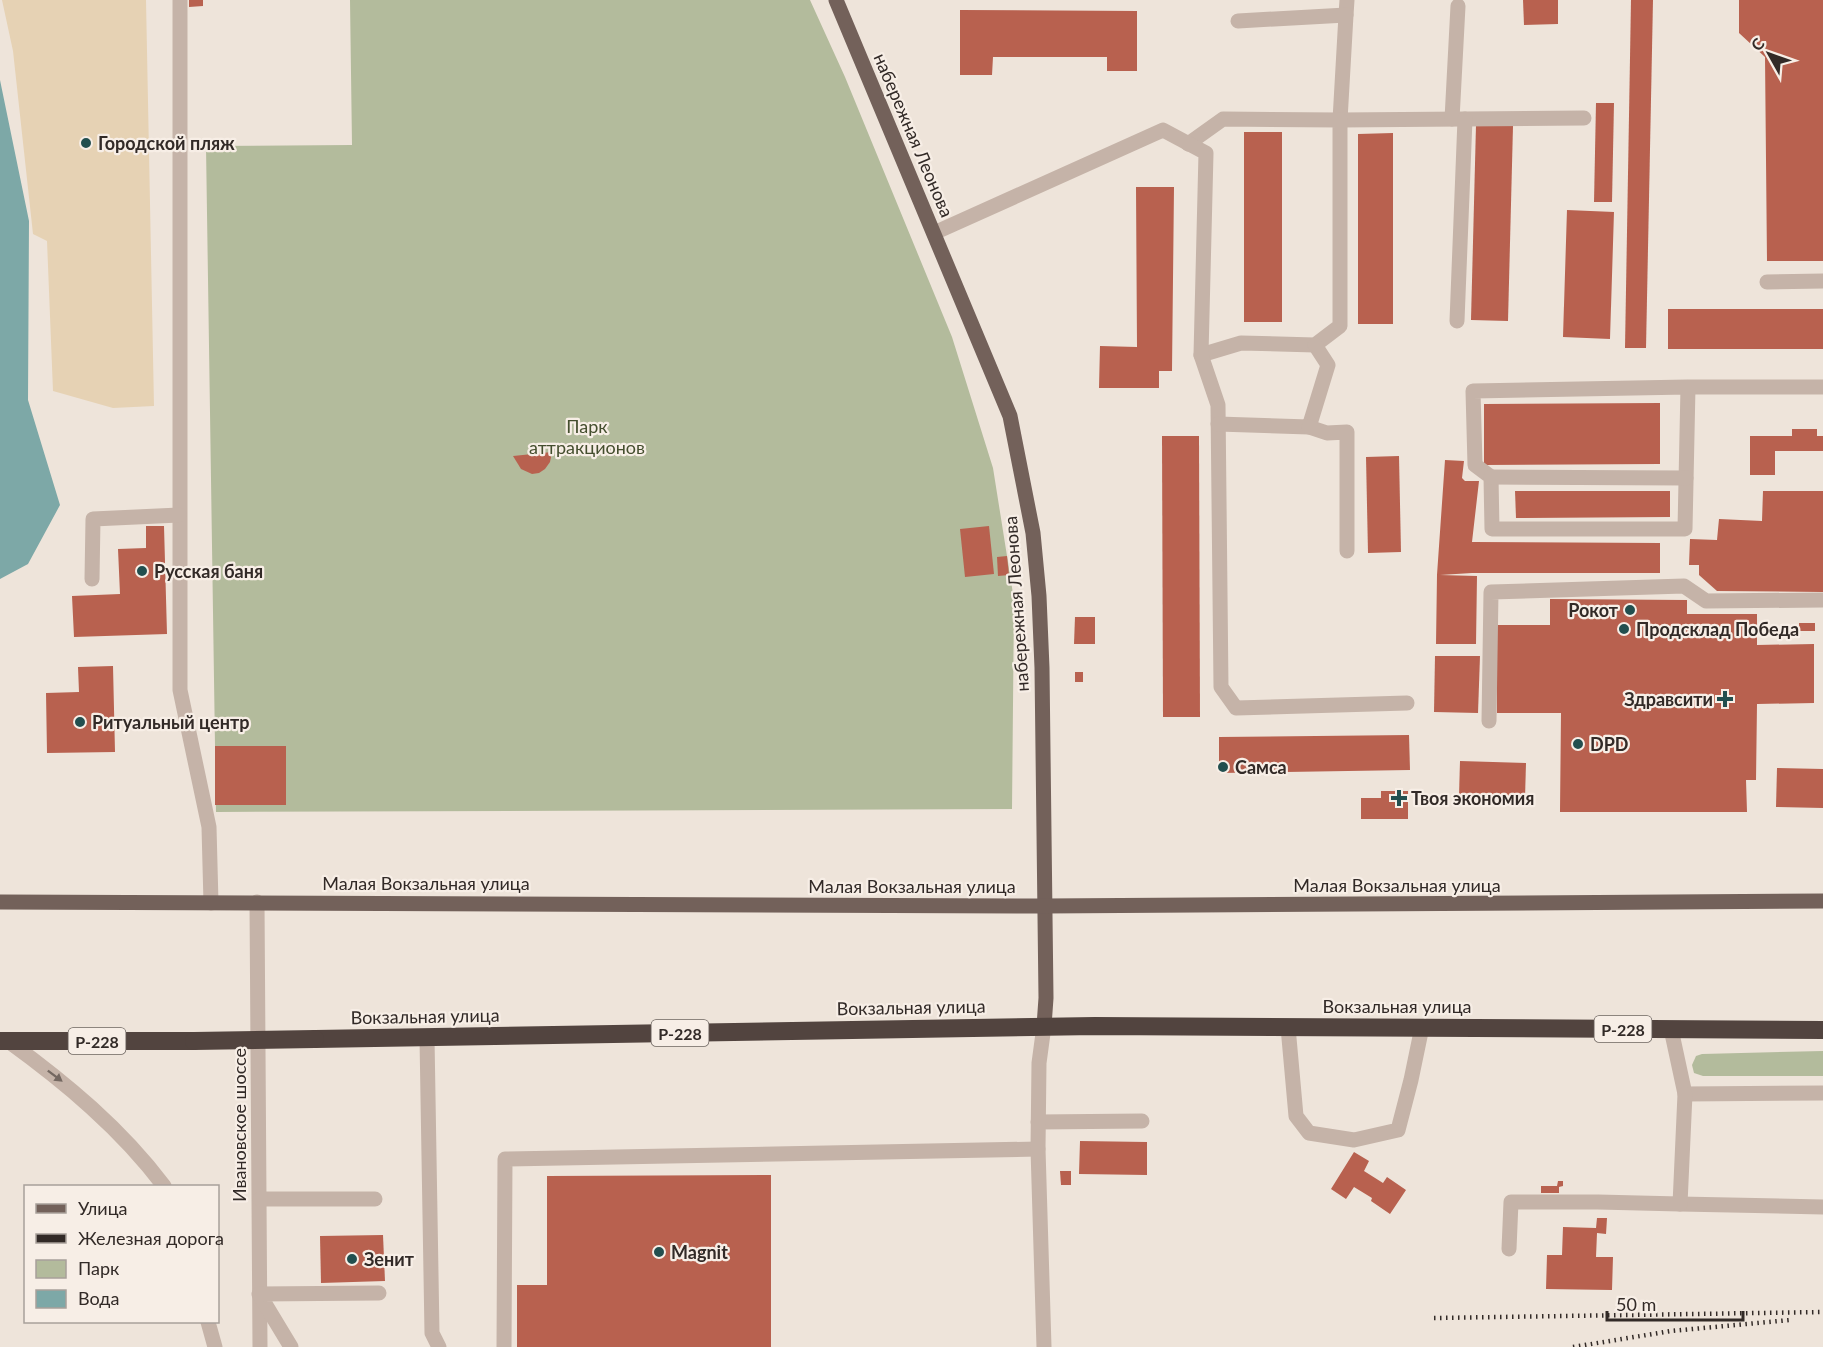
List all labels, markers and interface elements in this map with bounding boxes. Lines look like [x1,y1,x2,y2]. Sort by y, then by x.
north arrow [1739,24,1799,84]
text: С [1746,34,1768,54]
street label: набережная Леонова [869,50,959,220]
place label: Городской пляж [98,132,235,154]
marker: Городской пляж [79,136,93,150]
park label: Парк аттракционов [529,415,645,458]
street label: набережная Леонова [999,515,1033,693]
place label: Русская баня [154,560,263,582]
marker: Русская баня [135,564,149,578]
place label: Рокот [1568,599,1619,621]
marker: Рокот [1623,603,1637,617]
place label: Продсклад Победа [1636,618,1799,640]
marker: Продсклад Победа [1617,622,1631,636]
place label: Здравсити [1624,688,1713,710]
marker: Здравсити [1718,692,1732,706]
place label: Ритуальный центр [92,711,249,733]
marker: Ритуальный центр [73,715,87,729]
place label: DPD [1590,733,1629,755]
marker: DPD [1571,737,1585,751]
place label: Самса [1235,756,1287,778]
marker: Самса [1216,760,1230,774]
place label: Твоя экономия [1411,787,1534,809]
marker: Твоя экономия [1392,791,1406,805]
street label: Малая Вокзальная улица [322,872,530,894]
street label: Малая Вокзальная улица [1293,874,1501,896]
street label: Малая Вокзальная улица [808,875,1016,897]
street label: Вокзальная улица [836,995,986,1019]
street label: Вокзальная улица [1323,995,1471,1017]
street label: Вокзальная улица [350,1004,500,1028]
road number: Р-228 [1594,1016,1652,1042]
road number: Р-228 [652,1020,708,1046]
road number: Р-228 [68,1028,126,1054]
street label: Ивановское шоссе [228,1048,250,1202]
one-way arrow [47,1069,63,1082]
legend [24,1185,219,1323]
text: Улица [78,1197,128,1219]
text: Железная дорога [78,1227,224,1249]
place label: Magnit [671,1241,728,1263]
marker: Magnit [652,1245,666,1259]
place label: Зенит [364,1248,415,1270]
marker: Зенит [345,1252,359,1266]
text: Парк [78,1257,120,1279]
scale bar [1607,1284,1744,1322]
text: Вода [78,1287,119,1309]
text: 50 m [1616,1293,1656,1315]

